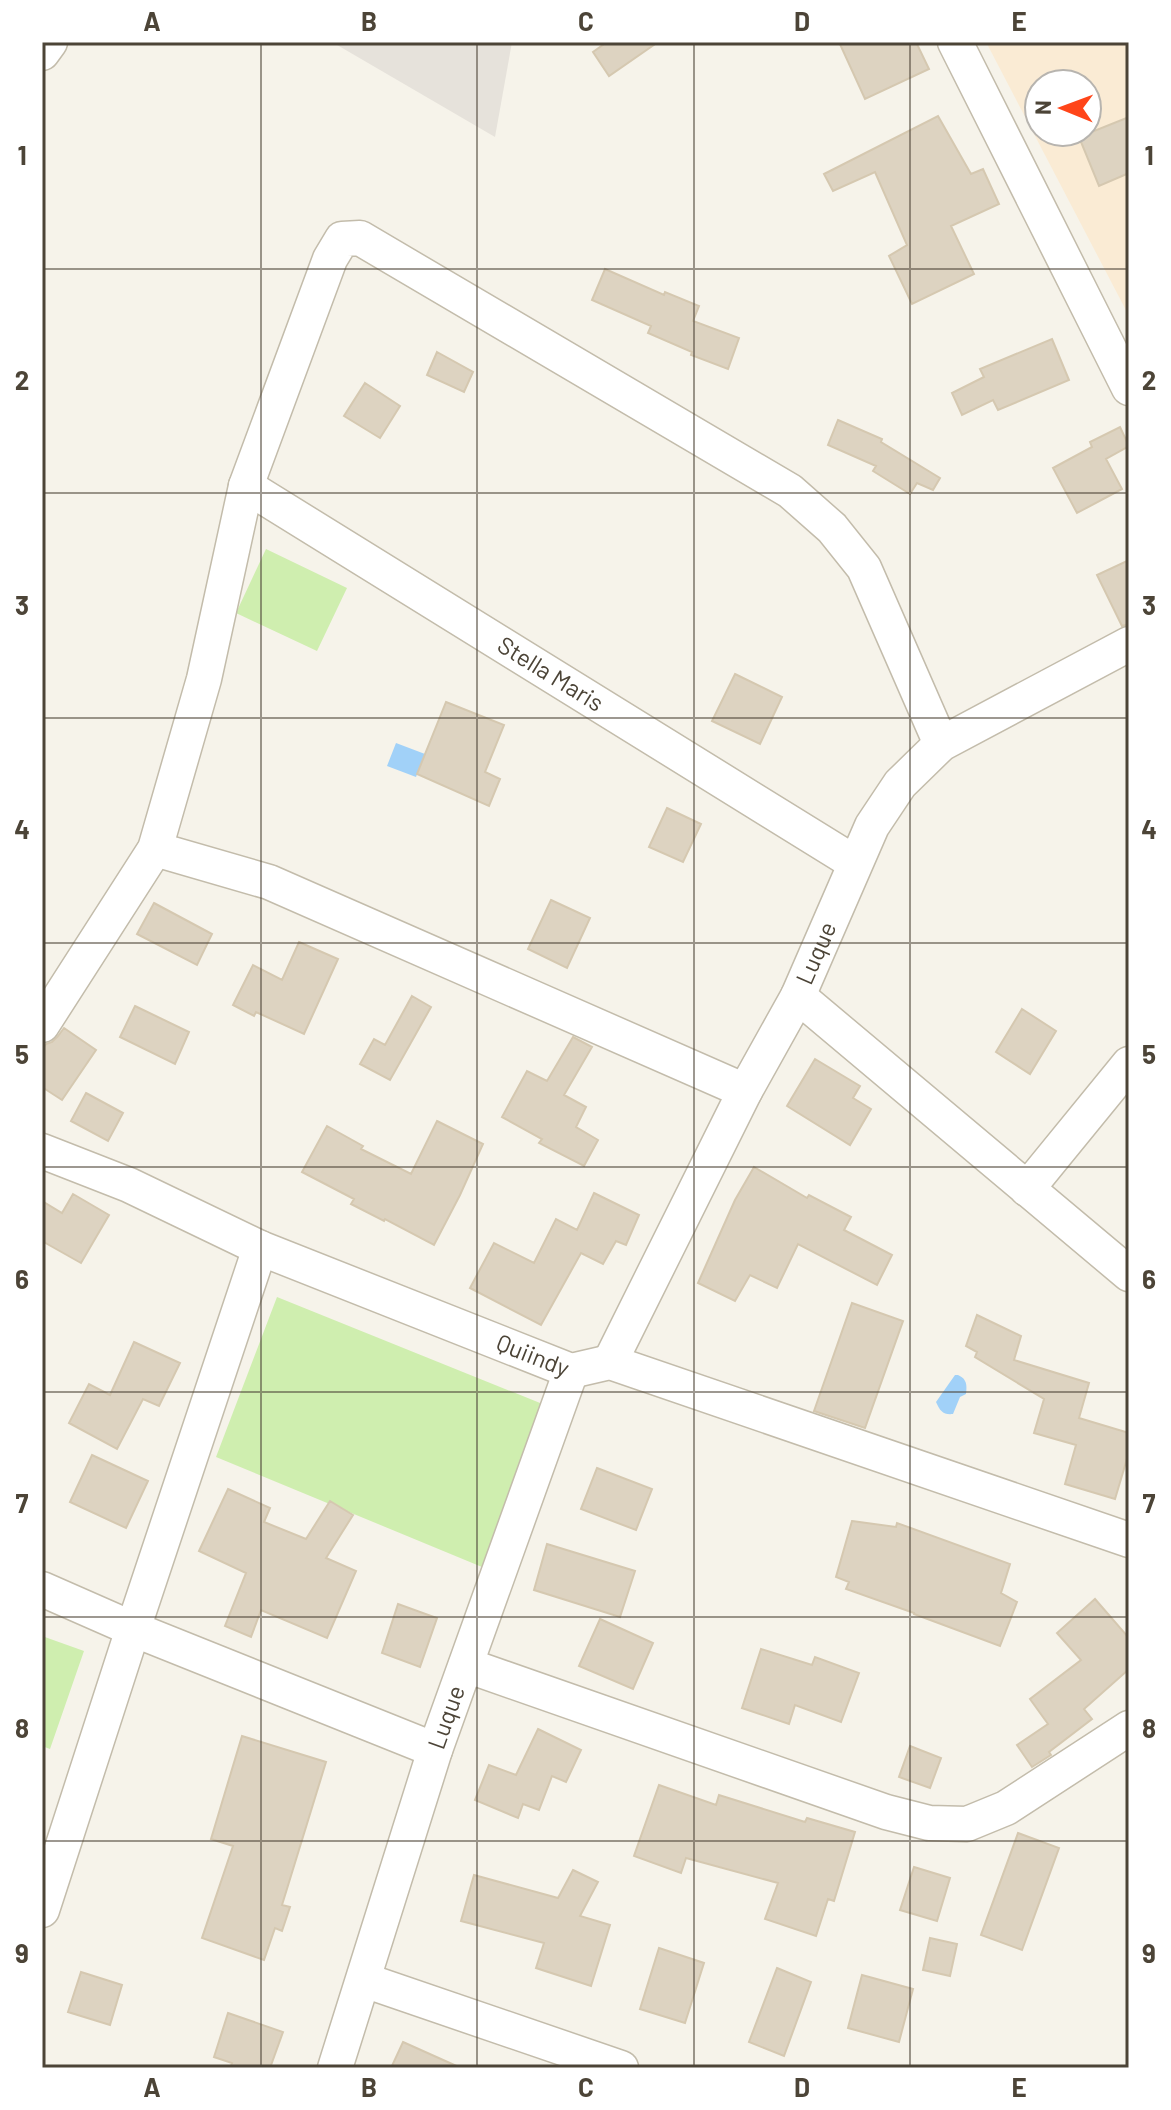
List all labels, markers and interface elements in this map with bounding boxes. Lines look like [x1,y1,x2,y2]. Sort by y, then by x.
text: A [143,5,161,36]
text: B [361,5,377,36]
text: C [578,5,594,36]
text: D [794,5,810,36]
text: E [1011,5,1027,36]
north arrow [1023,68,1103,148]
text: N [1029,100,1055,115]
text: 1 [17,139,27,170]
text: 1 [1144,139,1154,170]
text: 2 [15,364,29,395]
text: 2 [1142,364,1156,395]
text: 3 [15,589,29,620]
text: 3 [1142,589,1156,620]
street label: Stella Maris [493,629,610,717]
text: 4 [14,813,30,844]
text: 4 [1141,813,1157,844]
street label: Luque [789,917,842,989]
text: 5 [15,1038,29,1069]
text: 5 [1142,1038,1156,1069]
text: 6 [15,1263,29,1294]
text: 6 [1142,1263,1156,1294]
street label: Quiindy [493,1327,574,1382]
text: 7 [16,1487,29,1518]
text: 7 [1143,1487,1156,1518]
street label: Luque [421,1681,470,1753]
text: 8 [15,1712,29,1743]
text: 8 [1142,1712,1156,1743]
text: 9 [15,1937,29,1968]
text: 9 [1142,1937,1156,1968]
text: A [143,2071,161,2102]
text: B [361,2071,377,2102]
text: C [578,2071,594,2102]
text: D [794,2071,810,2102]
text: E [1011,2071,1027,2102]

